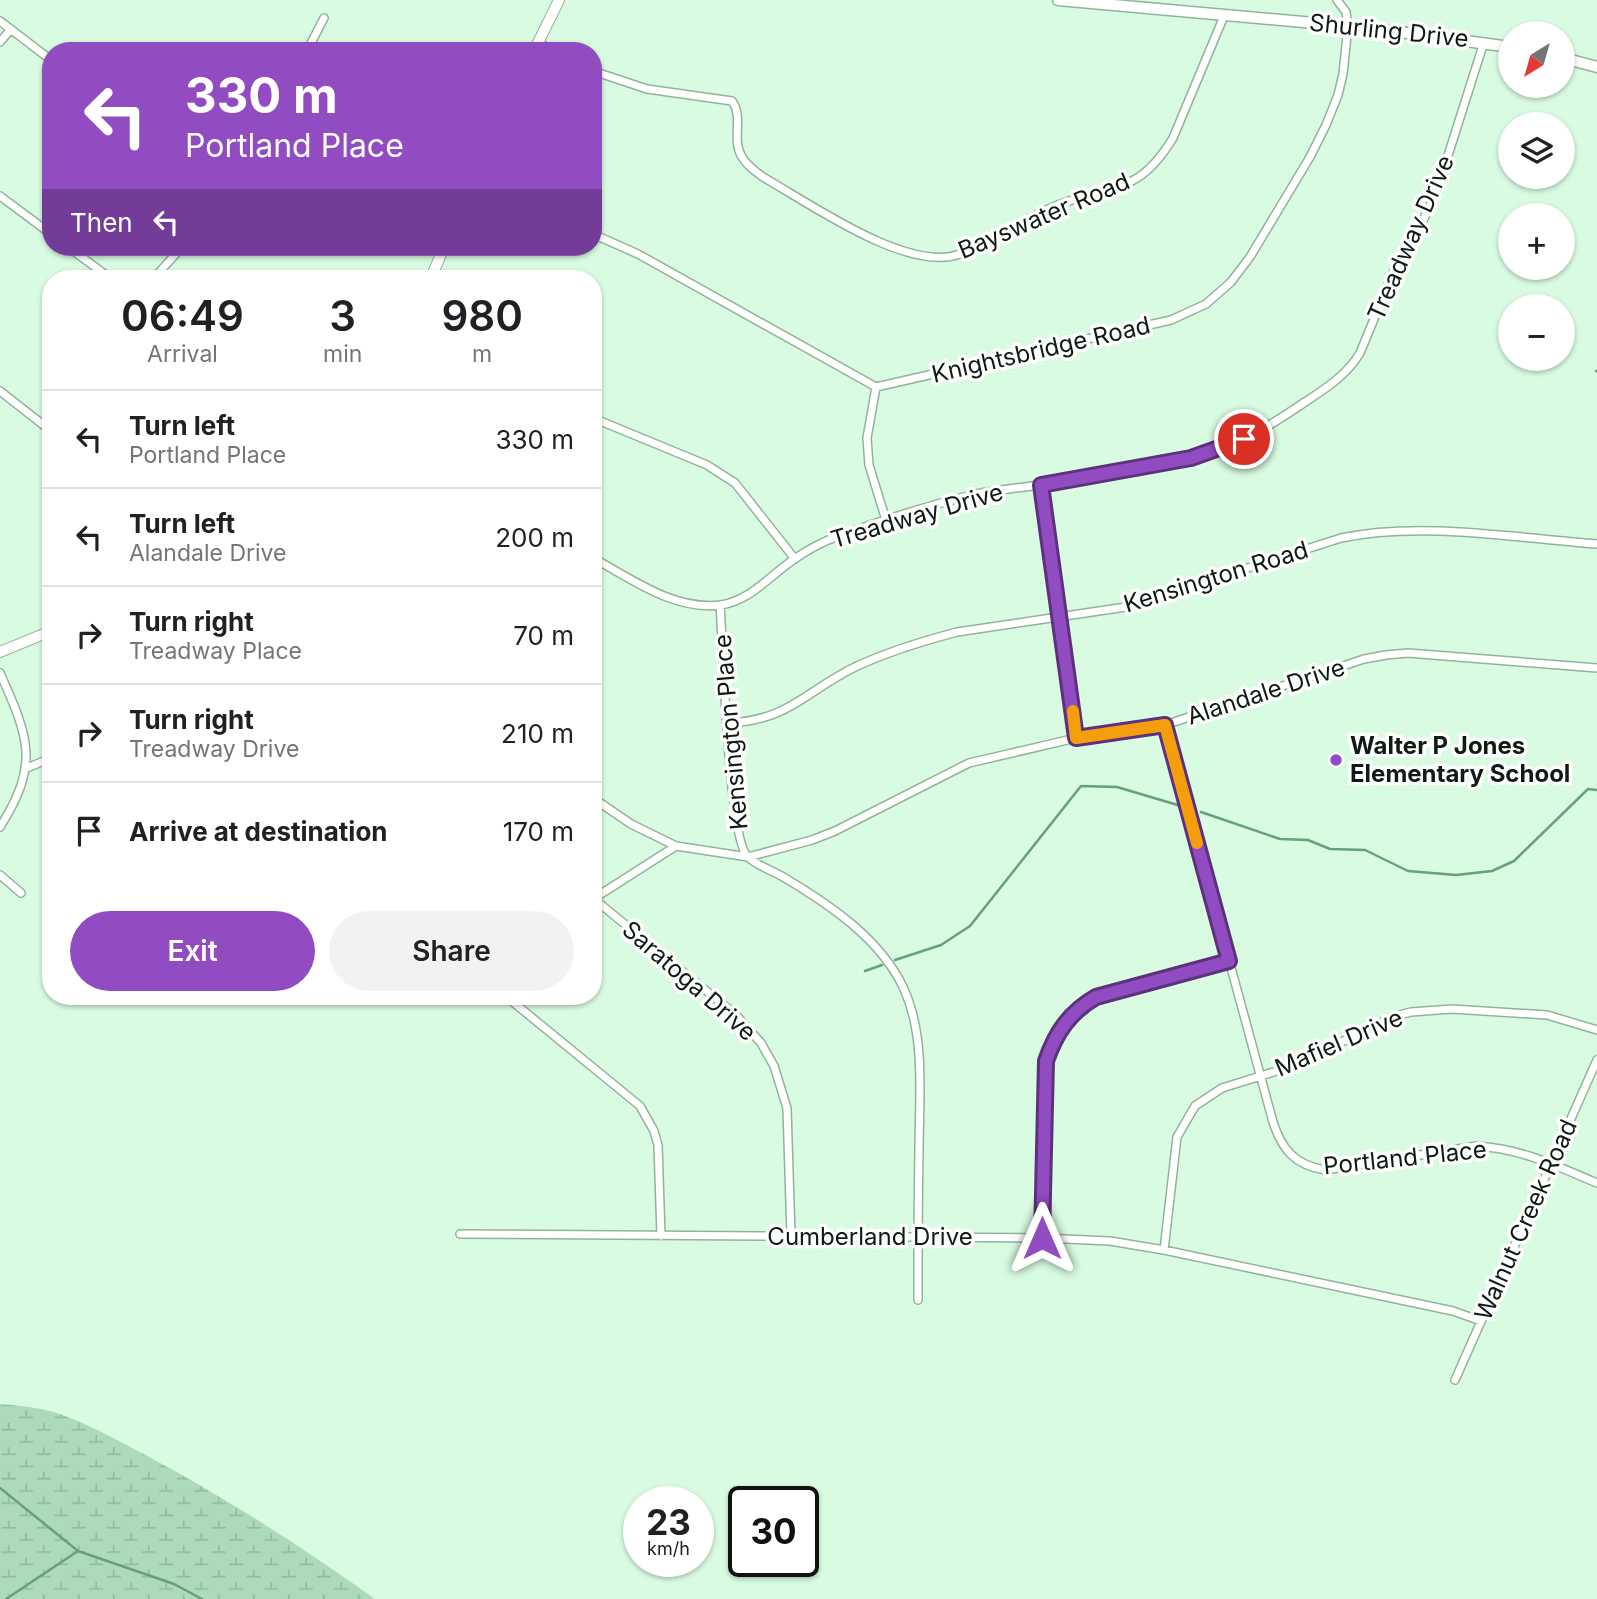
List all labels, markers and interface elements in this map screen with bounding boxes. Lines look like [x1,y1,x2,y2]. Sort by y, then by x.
street label: Shurling Drive [1308,8,1470,53]
north arrow [1498,21,1575,98]
map controls [1498,21,1575,371]
text: 330 m [185,66,338,125]
icon: left [70,70,161,161]
button: layers [1498,112,1575,189]
text: Portland Place [185,126,404,165]
street label: Treadway Drive [1361,151,1460,325]
street label: Bayswater Road [954,166,1134,265]
icon: left [147,203,185,241]
button: + [1498,203,1575,280]
text: Then [70,207,133,238]
text: 06:49 [121,290,244,341]
text: 3 [329,290,356,341]
text: 980 [441,290,523,341]
button: − [1498,294,1575,371]
street label: Knightsbridge Road [929,310,1153,389]
text: Arrival [147,340,218,368]
text: min [323,340,362,368]
text: m [472,340,492,368]
pin [1214,409,1274,469]
text: Turn left [129,410,235,441]
icon: left [70,420,108,458]
icon: arrive [1225,420,1263,458]
text: 330 m [495,424,574,455]
text: Portland Place [129,441,286,469]
street label: Treadway Drive [827,477,1006,554]
text: Turn left [129,508,235,539]
icon: left [70,518,108,556]
text: 200 m [495,522,574,553]
street label: Kensington Road [1120,535,1312,618]
text: Alandale Drive [129,539,286,567]
text: Turn right [129,606,254,637]
icon: right [70,616,108,654]
text: 70 m [513,620,574,651]
street label: Kensington Place [708,633,753,831]
text: Treadway Place [129,637,302,665]
street label: Alandale Drive [1183,652,1348,731]
text: Turn right [129,704,254,735]
icon: right [70,714,108,752]
text: 210 m [501,718,574,749]
place label: Walter P Jones Elementary School [1350,731,1570,788]
text: Treadway Drive [129,735,299,763]
marker: Walter P Jones Elementary School [1328,752,1344,768]
icon: arrive [70,812,108,850]
text: Arrive at destination [129,816,388,847]
text: 170 m [503,816,574,847]
button: Exit [70,911,315,991]
button: Share [329,911,574,991]
street label: Saratoga Drive [616,915,762,1047]
street label: Mafiel Drive [1271,1003,1407,1082]
street label: Walnut Creek Road [1468,1115,1583,1325]
street label: Portland Place [1322,1135,1488,1180]
position arrow [1005,1201,1079,1275]
street label: Cumberland Drive [767,1222,973,1251]
speed limit sign: 30 [728,1486,819,1577]
text: 23 [646,1501,691,1543]
text: km/h [647,1538,690,1559]

